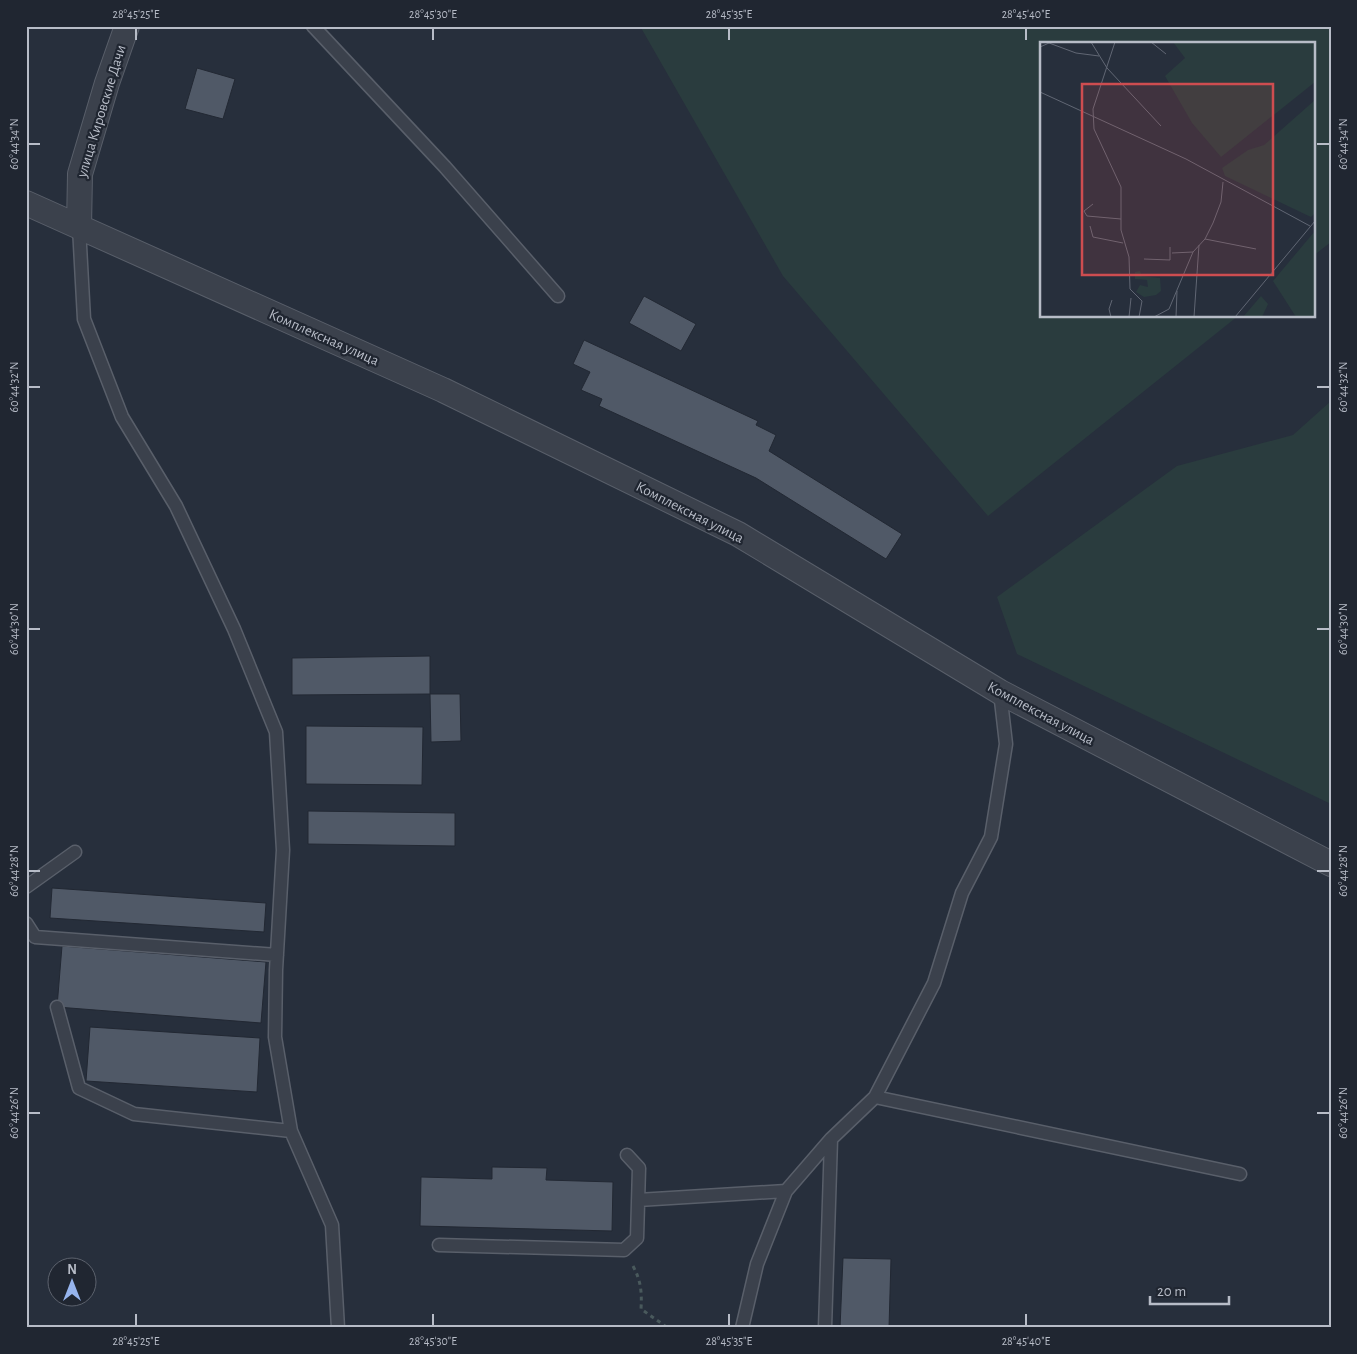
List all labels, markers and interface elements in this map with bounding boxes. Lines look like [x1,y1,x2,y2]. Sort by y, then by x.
text: 28°45'25"E [112,8,160,20]
text: 28°45'30"E [409,8,457,20]
text: 28°45'35"E [706,8,752,20]
text: 28°45'40"E [1002,8,1051,20]
inset map [1040,42,1314,318]
street label: улица Кировские Дачи [74,43,129,180]
text: 60°44'34"N [8,118,20,170]
text: 60°44'34"N [1337,118,1349,170]
street label: Комплексная улица [266,306,381,369]
text: 60°44'32"N [8,362,20,413]
text: 60°44'32"N [1337,362,1349,413]
street label: Комплексная улица [633,479,746,546]
text: 60°44'30"N [8,603,20,655]
text: 60°44'30"N [1337,603,1349,655]
street label: Комплексная улица [985,679,1097,748]
text: 60°44'28"N [8,845,20,897]
text: 60°44'28"N [1337,845,1349,897]
text: 60°44'26"N [8,1087,20,1139]
text: 60°44'26"N [1337,1087,1349,1139]
north arrow [48,1256,98,1306]
text: N [67,1263,77,1277]
scale bar [1150,1274,1228,1306]
text: 20 m [1157,1284,1186,1299]
text: 28°45'25"E [112,1335,160,1347]
text: 28°45'30"E [409,1335,457,1347]
text: 28°45'35"E [706,1335,752,1347]
text: 28°45'40"E [1002,1335,1051,1347]

